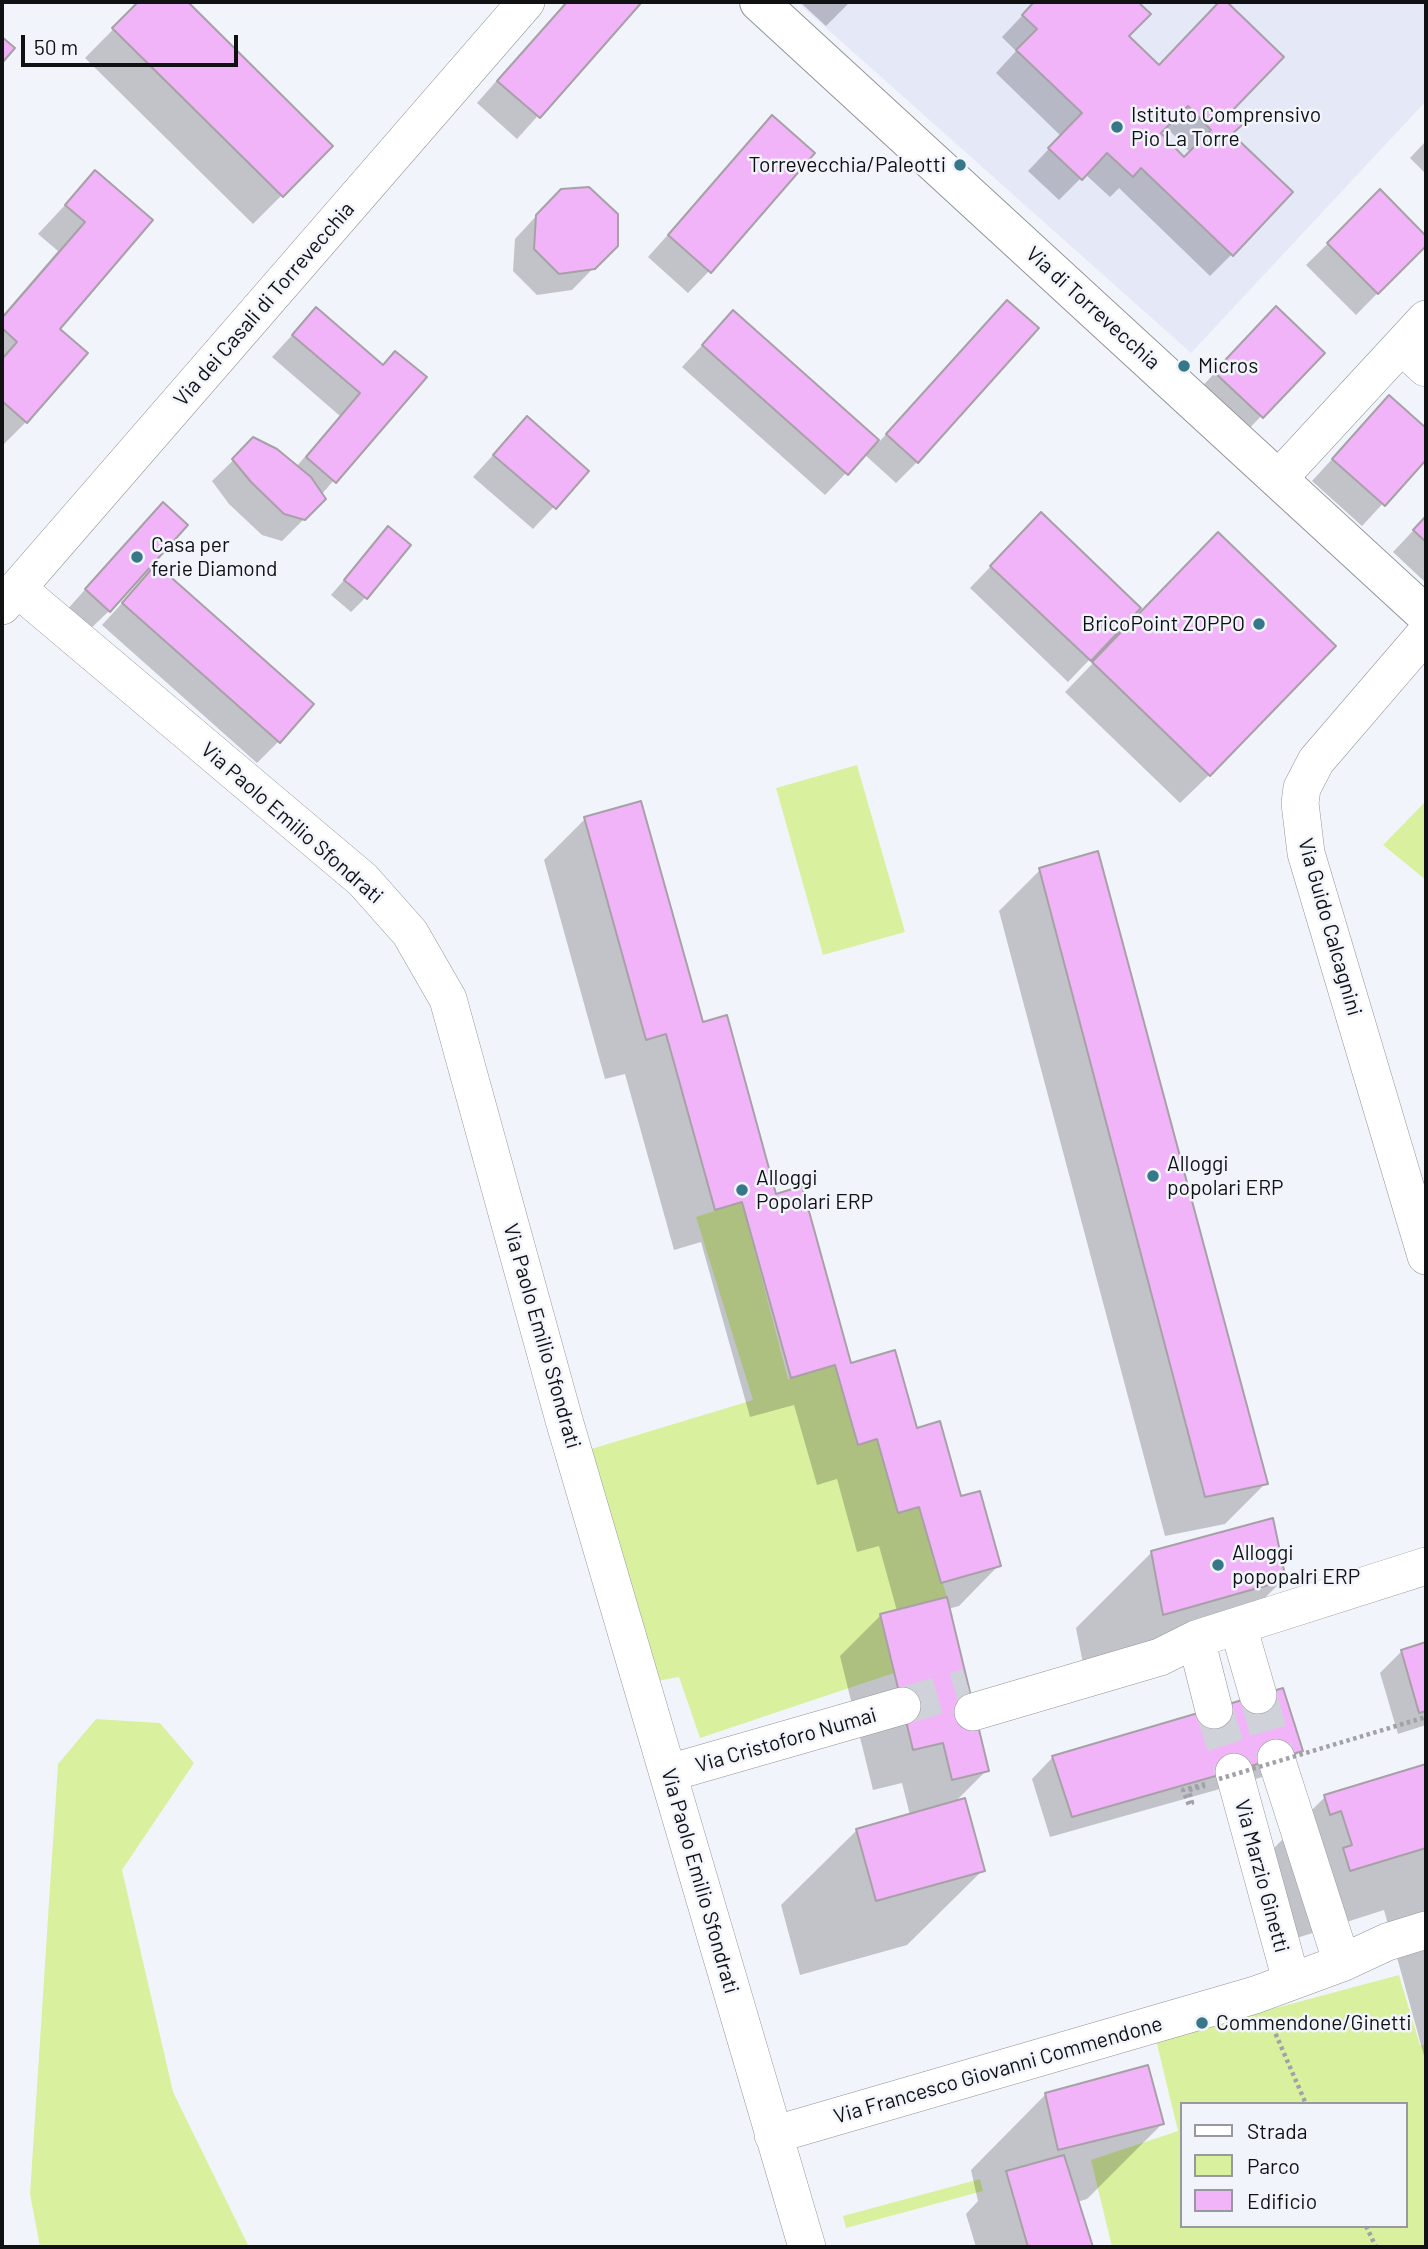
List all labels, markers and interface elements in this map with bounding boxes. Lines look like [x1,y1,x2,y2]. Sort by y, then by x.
scale bar [24,21,242,65]
text: 50 m [34,34,78,59]
place label: Istituto Comprensivo Pio La Torre [1131,102,1321,152]
marker: Istituto Comprensivo Pio La Torre [1109,119,1125,135]
place label: Torrevecchia/Paleotti [748,152,946,178]
marker: Torrevecchia/Paleotti [952,157,968,173]
street label: Via dei Casali di Torrevecchia [168,197,360,411]
street label: Via di Torrevecchia [1021,241,1165,375]
place label: Micros [1198,353,1258,379]
marker: Micros [1176,358,1192,374]
place label: Casa per ferie Diamond [151,532,277,582]
marker: Casa per ferie Diamond [129,549,145,565]
place label: BricoPoint ZOPPO [1082,611,1245,637]
marker: BricoPoint ZOPPO [1251,616,1267,632]
street label: Via Paolo Emilio Sfondrati [196,737,388,909]
street label: Via Guido Calcagnini [1293,835,1367,1019]
place label: Alloggi popolari ERP [1167,1151,1284,1201]
place label: Alloggi Popolari ERP [756,1165,873,1215]
marker: Alloggi popolari ERP [1145,1168,1161,1184]
marker: Alloggi Popolari ERP [734,1182,750,1198]
street label: Via Paolo Emilio Sfondrati [498,1221,586,1451]
place label: Alloggi popopalri ERP [1232,1540,1360,1590]
marker: Alloggi popopalri ERP [1210,1557,1226,1573]
street label: Via Cristoforo Numai [693,1702,879,1778]
street label: Via Paolo Emilio Sfondrati [656,1766,744,1996]
street label: Via Marzio Ginetti [1229,1797,1295,1955]
place label: Commendone/Ginetti [1216,2010,1412,2036]
street label: Via Francesco Giovanni Commendone [831,2011,1165,2129]
marker: Commendone/Ginetti [1194,2015,1210,2031]
legend [1180,2102,1407,2228]
text: Strada [1247,2118,1307,2143]
text: Parco [1247,2153,1300,2178]
text: Edificio [1247,2188,1317,2213]

